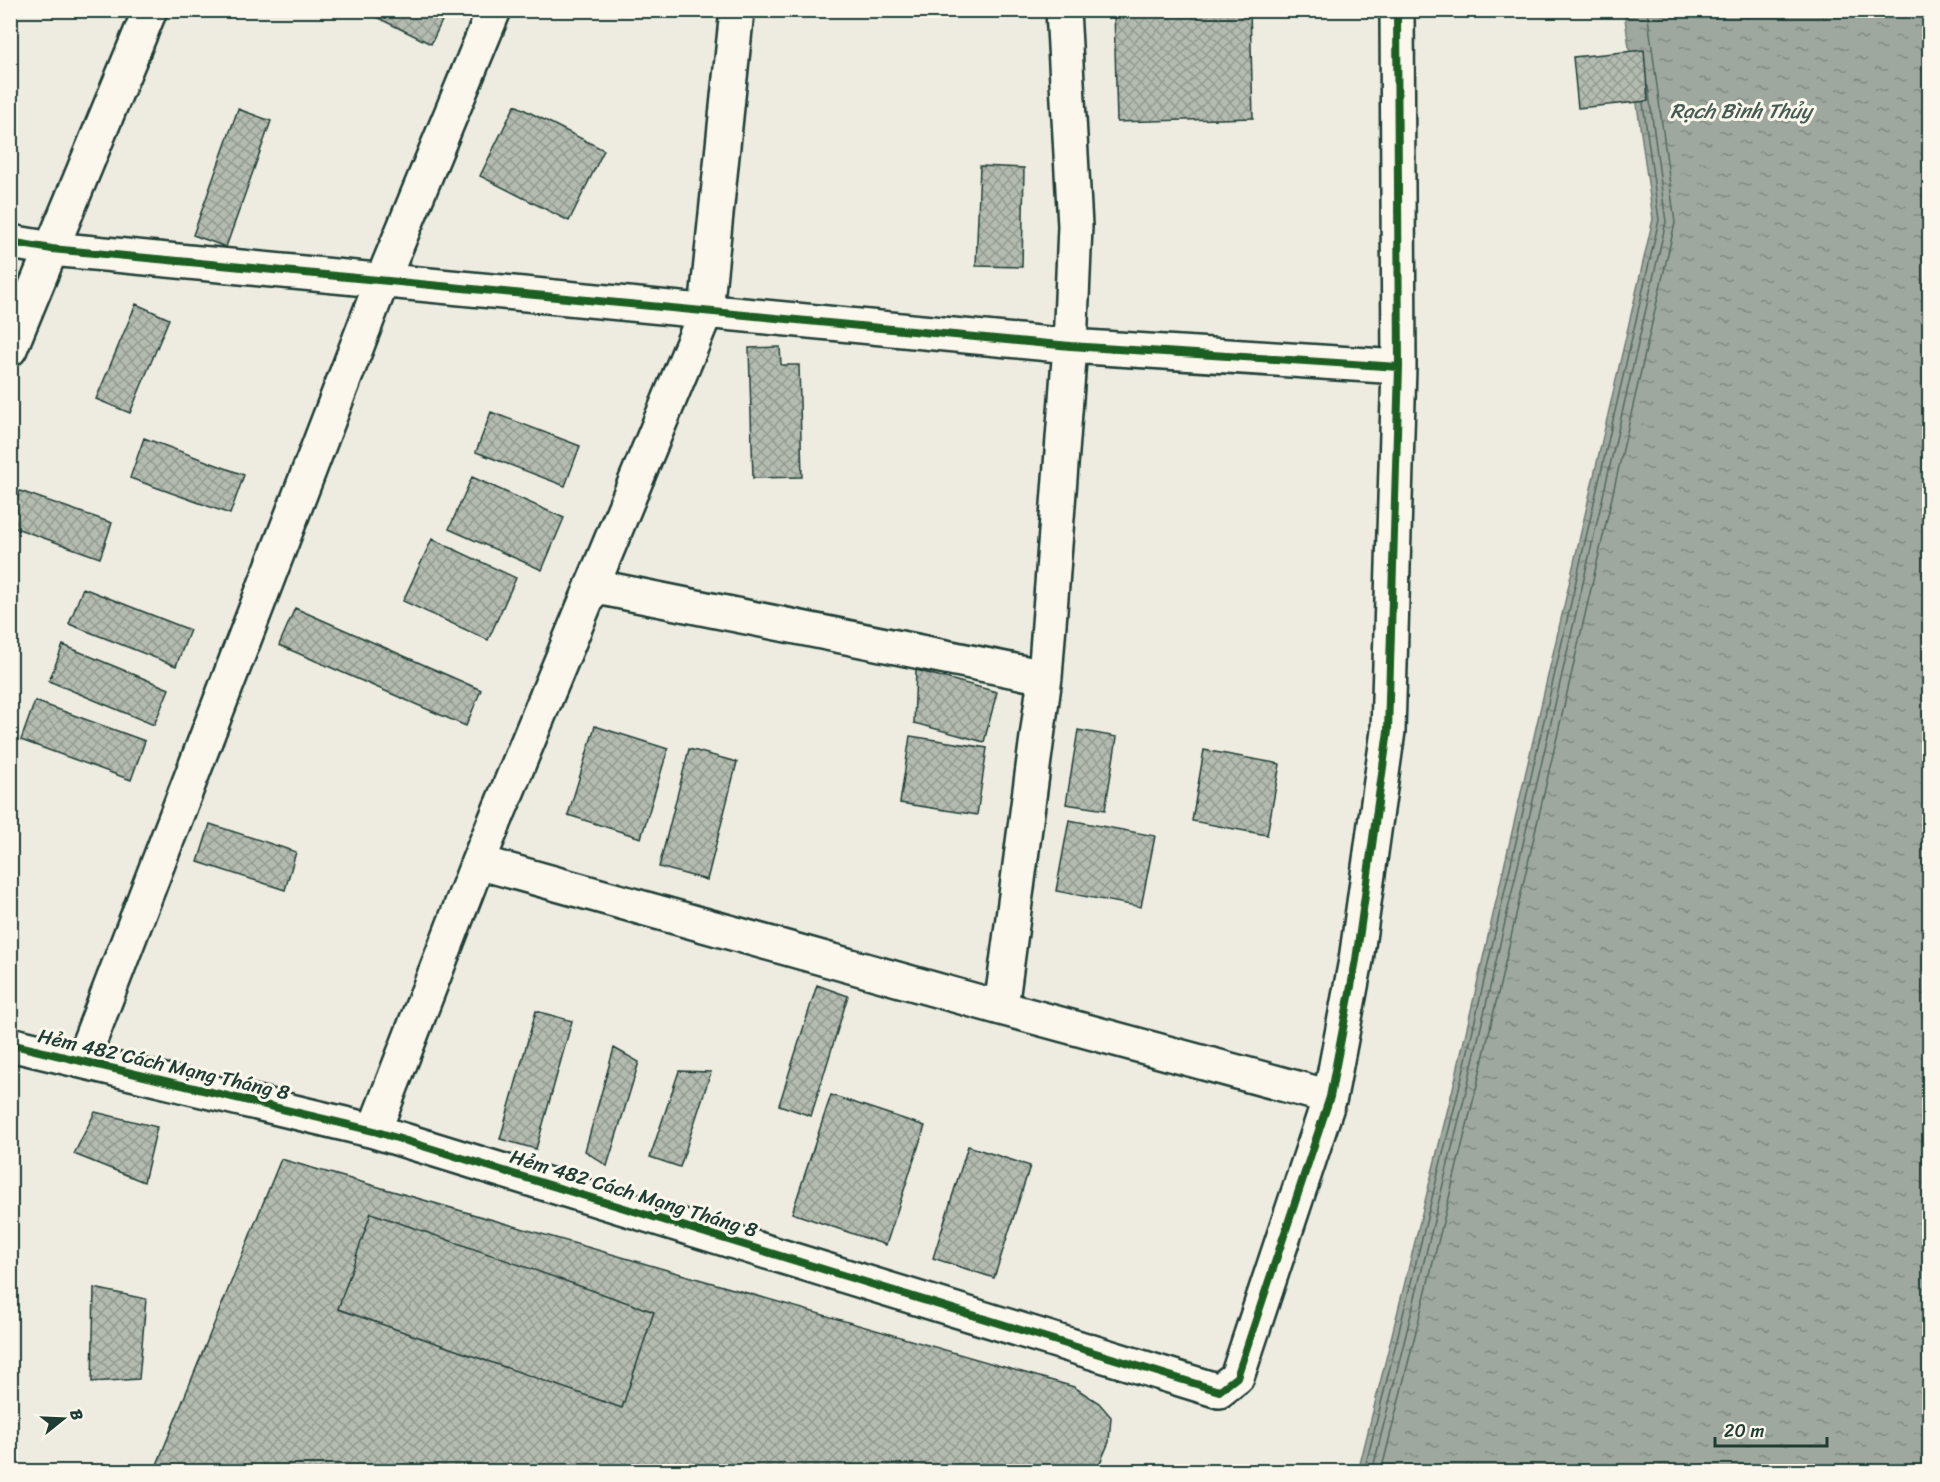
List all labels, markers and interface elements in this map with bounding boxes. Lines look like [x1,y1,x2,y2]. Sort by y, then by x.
water label: Rạch Bình Thủy [1670,92,1815,130]
street label: Hẻm 482 Cách Mạng Tháng 8 [35,1018,293,1110]
street label: Hẻm 482 Cách Mạng Tháng 8 [506,1139,762,1248]
north arrow [33,1389,93,1449]
text: B [61,1405,92,1425]
scale bar [1715,1410,1828,1448]
text: 20 m [1724,1415,1764,1447]

